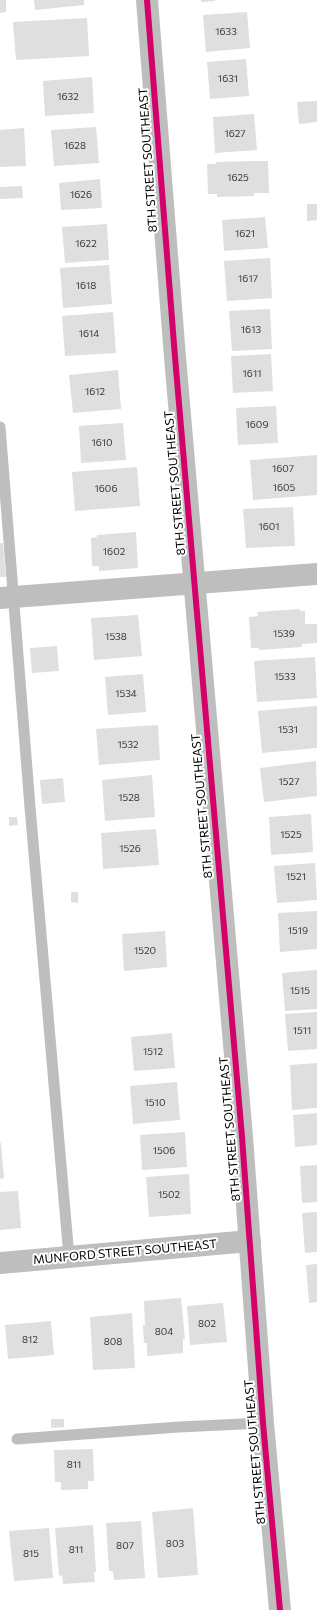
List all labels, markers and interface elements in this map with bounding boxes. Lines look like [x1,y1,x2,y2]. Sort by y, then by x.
house number: 1633 [215,26,237,38]
house number: 1631 [218,73,238,85]
street label: 8TH STREET SOUTHEAST [136,87,160,233]
house number: 1632 [57,91,79,103]
house number: 1627 [224,128,246,140]
house number: 1628 [64,140,86,152]
house number: 1625 [227,172,249,184]
house number: 1626 [70,189,92,201]
house number: 1621 [235,228,255,240]
house number: 1622 [75,238,97,250]
house number: 1617 [238,273,258,285]
house number: 1618 [76,280,96,292]
house number: 1613 [241,324,261,336]
house number: 1614 [79,328,99,340]
house number: 1611 [243,368,261,380]
house number: 1612 [85,386,105,398]
street label: 8TH STREET SOUTHEAST [162,410,188,556]
house number: 1609 [246,419,268,431]
house number: 1610 [91,437,113,449]
house number: 1607 [272,463,294,475]
house number: 1605 [273,482,295,494]
house number: 1606 [95,483,117,495]
house number: 1601 [258,521,280,533]
house number: 1602 [103,546,125,558]
house number: 1539 [273,628,295,640]
house number: 1538 [105,631,127,643]
house number: 1533 [274,671,296,683]
house number: 1534 [115,688,137,700]
house number: 1531 [278,724,298,736]
street label: 8TH STREET SOUTHEAST [189,733,215,879]
house number: 1532 [117,739,139,751]
house number: 1527 [279,776,299,788]
house number: 1528 [118,792,140,804]
house number: 1525 [280,829,302,841]
house number: 1526 [119,843,141,855]
house number: 1521 [286,871,306,883]
house number: 1519 [288,925,308,937]
house number: 1520 [134,945,156,957]
house number: 1515 [290,985,310,997]
house number: 1511 [293,1025,311,1037]
house number: 1512 [143,1046,163,1058]
street label: 8TH STREET SOUTHEAST [217,1056,243,1202]
house number: 1510 [145,1097,165,1109]
house number: 1506 [153,1145,175,1157]
house number: 1502 [158,1189,180,1201]
street label: MUNFORD STREET SOUTHEAST [33,1237,217,1267]
house number: 802 [198,1318,216,1330]
house number: 804 [155,1326,173,1338]
house number: 812 [22,1334,38,1346]
house number: 808 [104,1336,122,1348]
street label: 8TH STREET SOUTHEAST [242,1379,268,1525]
house number: 811 [67,1459,81,1471]
house number: 803 [166,1538,184,1550]
house number: 807 [116,1540,134,1552]
house number: 811 [69,1544,83,1556]
house number: 815 [23,1548,39,1560]

